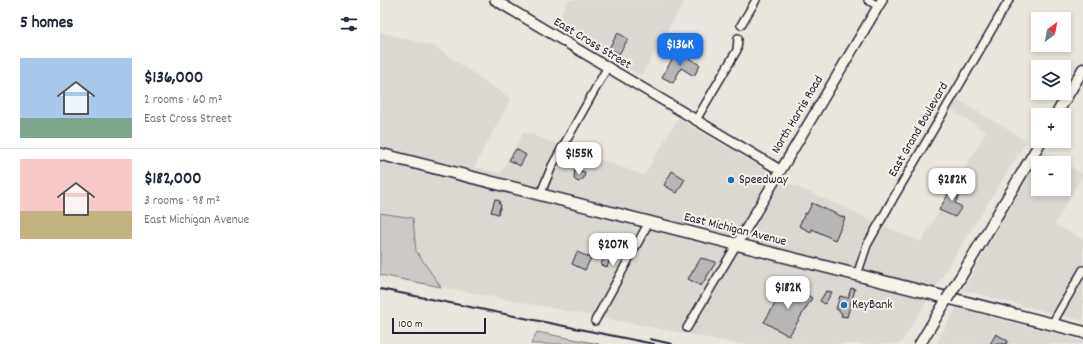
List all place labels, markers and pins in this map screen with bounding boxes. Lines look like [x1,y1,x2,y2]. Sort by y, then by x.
pin: $136K [652,33,708,67]
pin: $155K [551,142,607,176]
pin: $282K [924,168,980,202]
place label: Speedway [739,171,789,190]
marker: Speedway [726,175,736,185]
pin: $207K [585,233,641,267]
pin: $182K [760,276,816,310]
place label: KeyBank [852,296,893,315]
marker: KeyBank [839,300,849,310]

